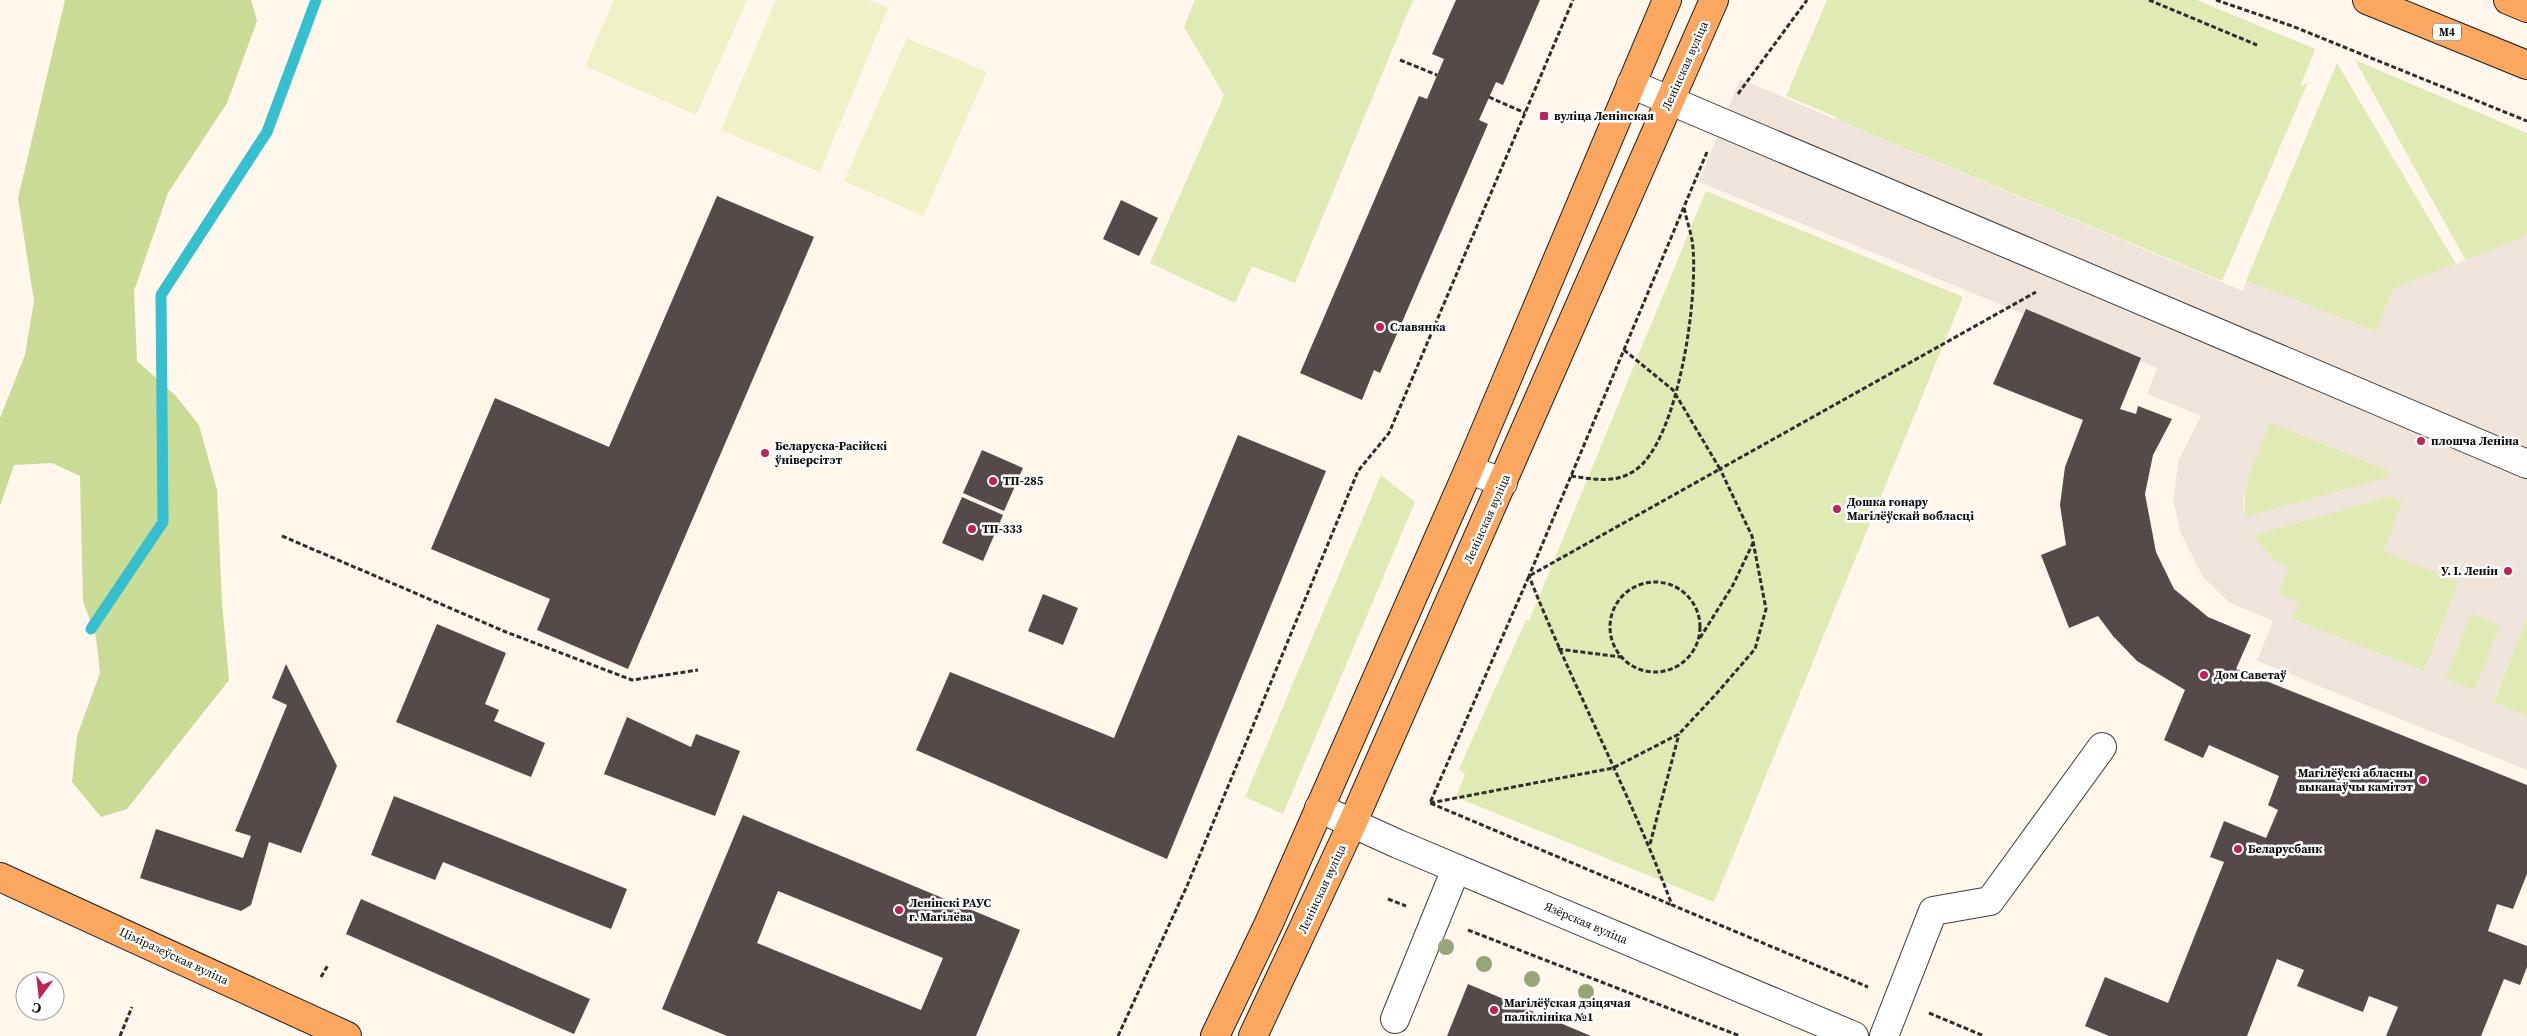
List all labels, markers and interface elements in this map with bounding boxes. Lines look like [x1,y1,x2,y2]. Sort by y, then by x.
street label: Ленінская вуліца [1658,18,1712,113]
road number: М4 [2433,24,2461,41]
place label: вуліца Ленінская [1554,108,1654,124]
marker: вуліца Ленінская [1538,110,1550,122]
place label: Славянка [1390,319,1446,335]
marker: Славянка [1374,321,1386,333]
place label: плошча Леніна [2431,433,2519,449]
marker: плошча Леніна [2415,435,2427,447]
place label: Беларуска-Расійскі ўніверсітэт [774,438,887,468]
marker: Беларуска-Расійскі ўніверсітэт [759,447,771,459]
street label: Ленінская вуліца [1460,471,1514,566]
place label: ТП-285 [1003,473,1044,489]
marker: ТП-285 [987,475,999,487]
place label: Дошка гонару Магілёўскай вобласці [1847,494,1974,524]
marker: Дошка гонару Магілёўскай вобласці [1831,503,1843,515]
place label: ТП-333 [982,521,1023,537]
marker: ТП-333 [966,523,978,535]
place label: У. І. Ленін [2441,563,2498,579]
marker: У. І. Ленін [2502,565,2514,577]
place label: Дом Саветаў [2214,667,2287,683]
marker: Дом Саветаў [2198,669,2210,681]
place label: Магілёўскі абласны выканаўчы камітэт [2298,765,2413,795]
marker: Магілёўскі абласны выканаўчы камітэт [2417,774,2429,786]
street label: Ленінская вуліца [1294,841,1350,936]
place label: Беларусбанк [2248,841,2322,857]
marker: Беларусбанк [2232,843,2244,855]
place label: Ленінскі РАУС г. Магілёва [909,895,991,925]
street label: Язёрская вуліца [1542,898,1631,948]
marker: Ленінскі РАУС г. Магілёва [893,904,905,916]
street label: Ціміразеўская вуліца [117,924,232,989]
north arrow [15,971,65,1021]
place label: Магілёўская дзіцячая паліклініка №1 [1504,995,1631,1025]
text: С [30,998,43,1019]
marker: Магілёўская дзіцячая паліклініка №1 [1488,1004,1500,1016]

